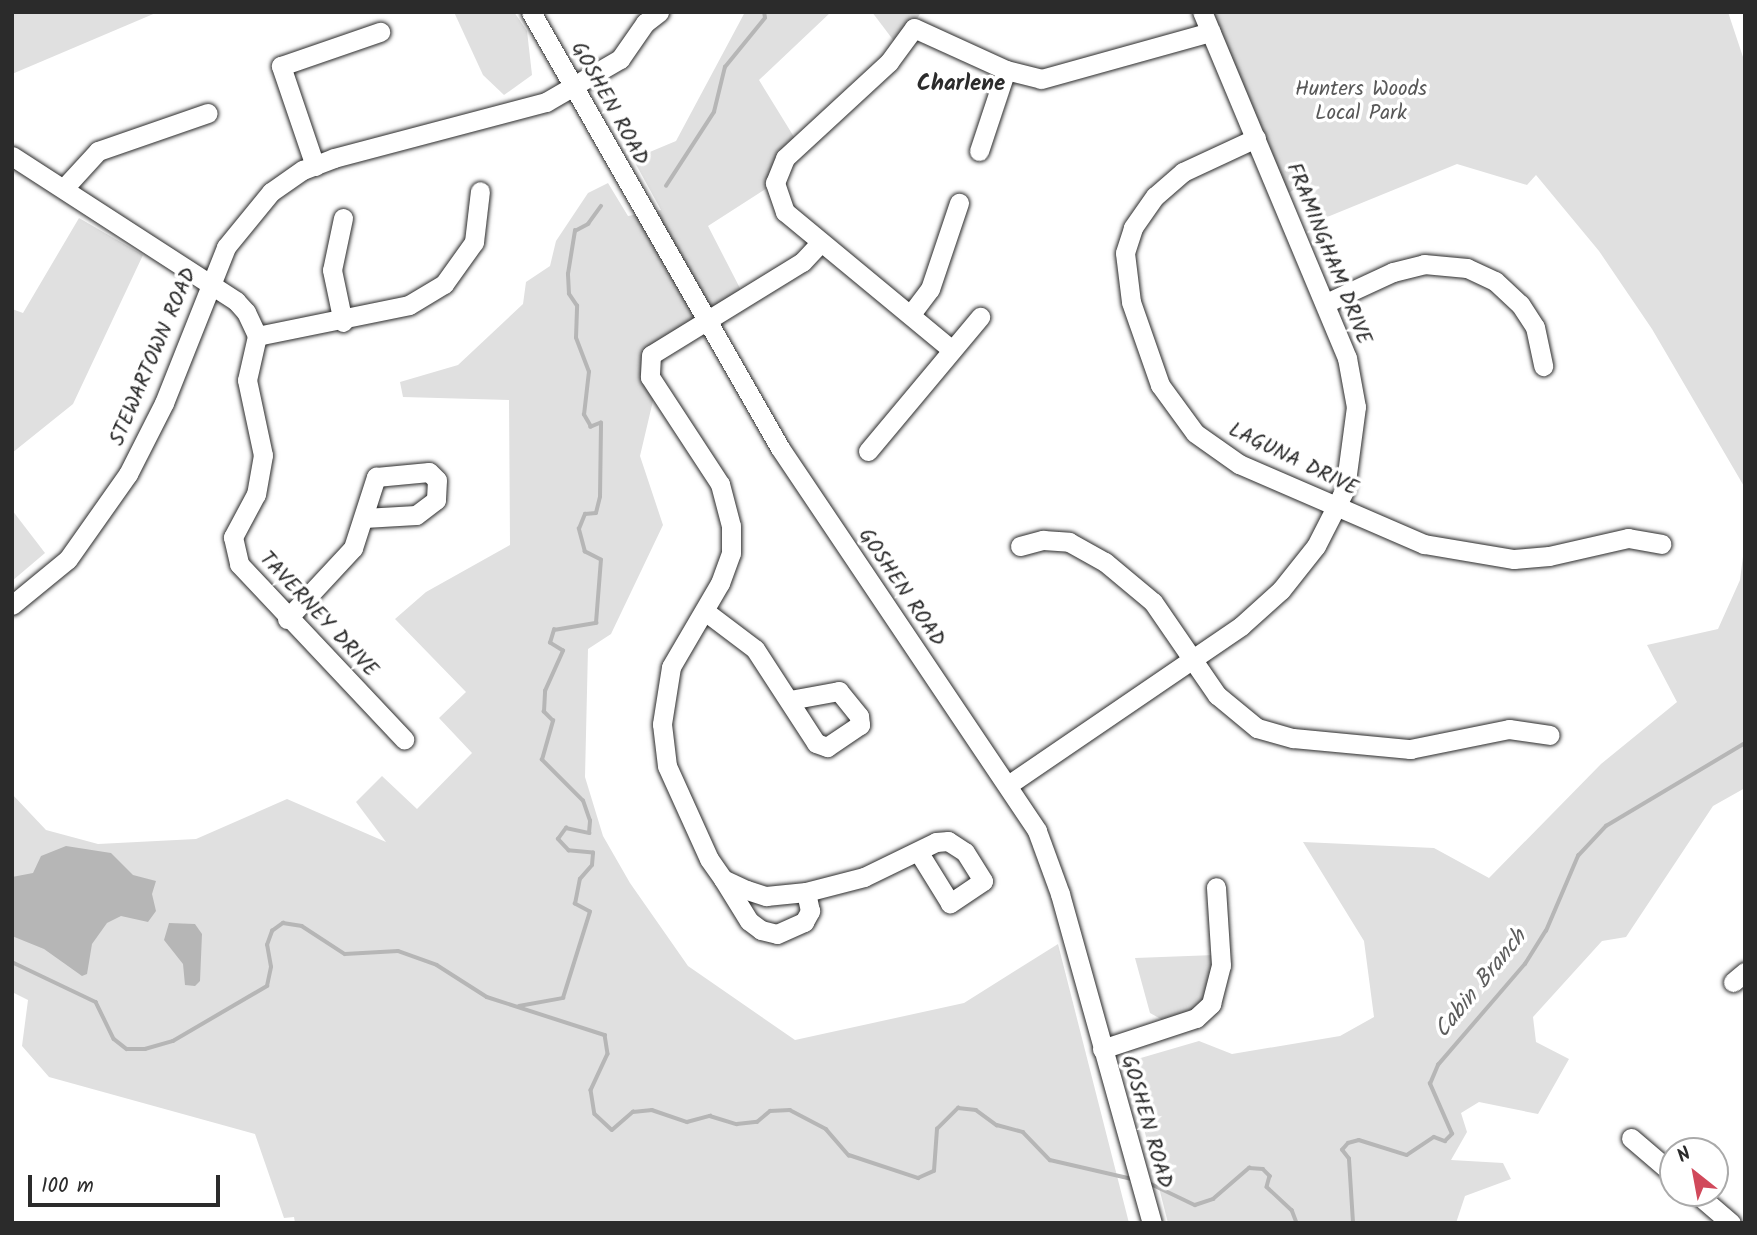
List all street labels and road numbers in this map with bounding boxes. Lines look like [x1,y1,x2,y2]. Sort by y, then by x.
street label: GOSHEN ROAD [565,38,653,170]
street label: FRAMINGHAM DRIVE [1280,159,1376,349]
street label: STEWARTOWN ROAD [105,264,203,450]
street label: LAGUNA DRIVE [1224,418,1362,502]
street label: GOSHEN ROAD [852,524,950,652]
street label: TAVERNEY DRIVE [253,547,383,683]
street label: GOSHEN ROAD [1115,1053,1177,1191]

